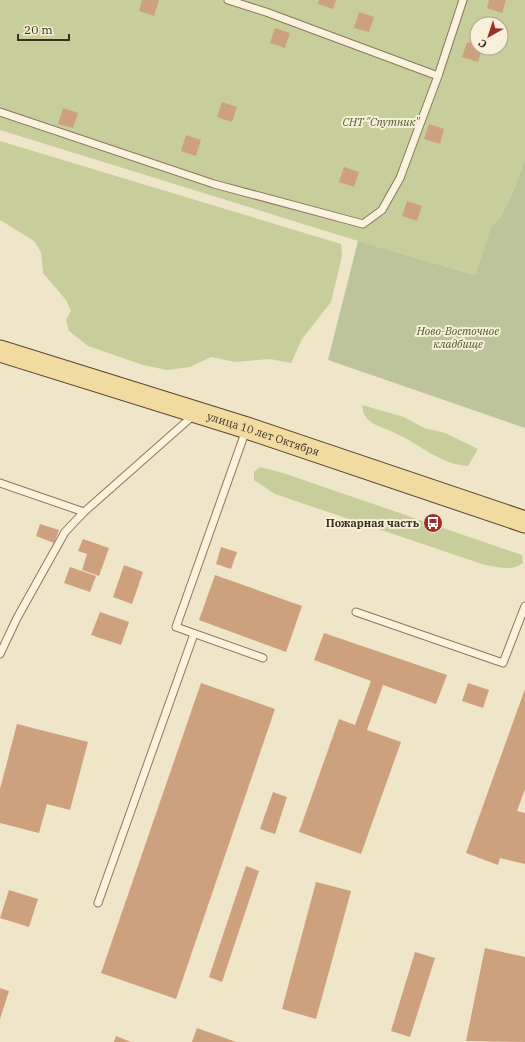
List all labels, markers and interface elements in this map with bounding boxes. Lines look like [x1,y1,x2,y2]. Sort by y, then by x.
scale bar [18,16,69,42]
north arrow [469,16,509,56]
text: 20 m [24,22,53,37]
text: С [475,36,490,52]
park label: СНТ "Спутник" [342,115,420,129]
park label: Ново-Восточное кладбище [416,324,499,351]
street label: улица 10 лет Октября [205,409,321,459]
bus stop icon: Пожарная часть [422,512,444,534]
place label: Пожарная часть [326,516,420,530]

